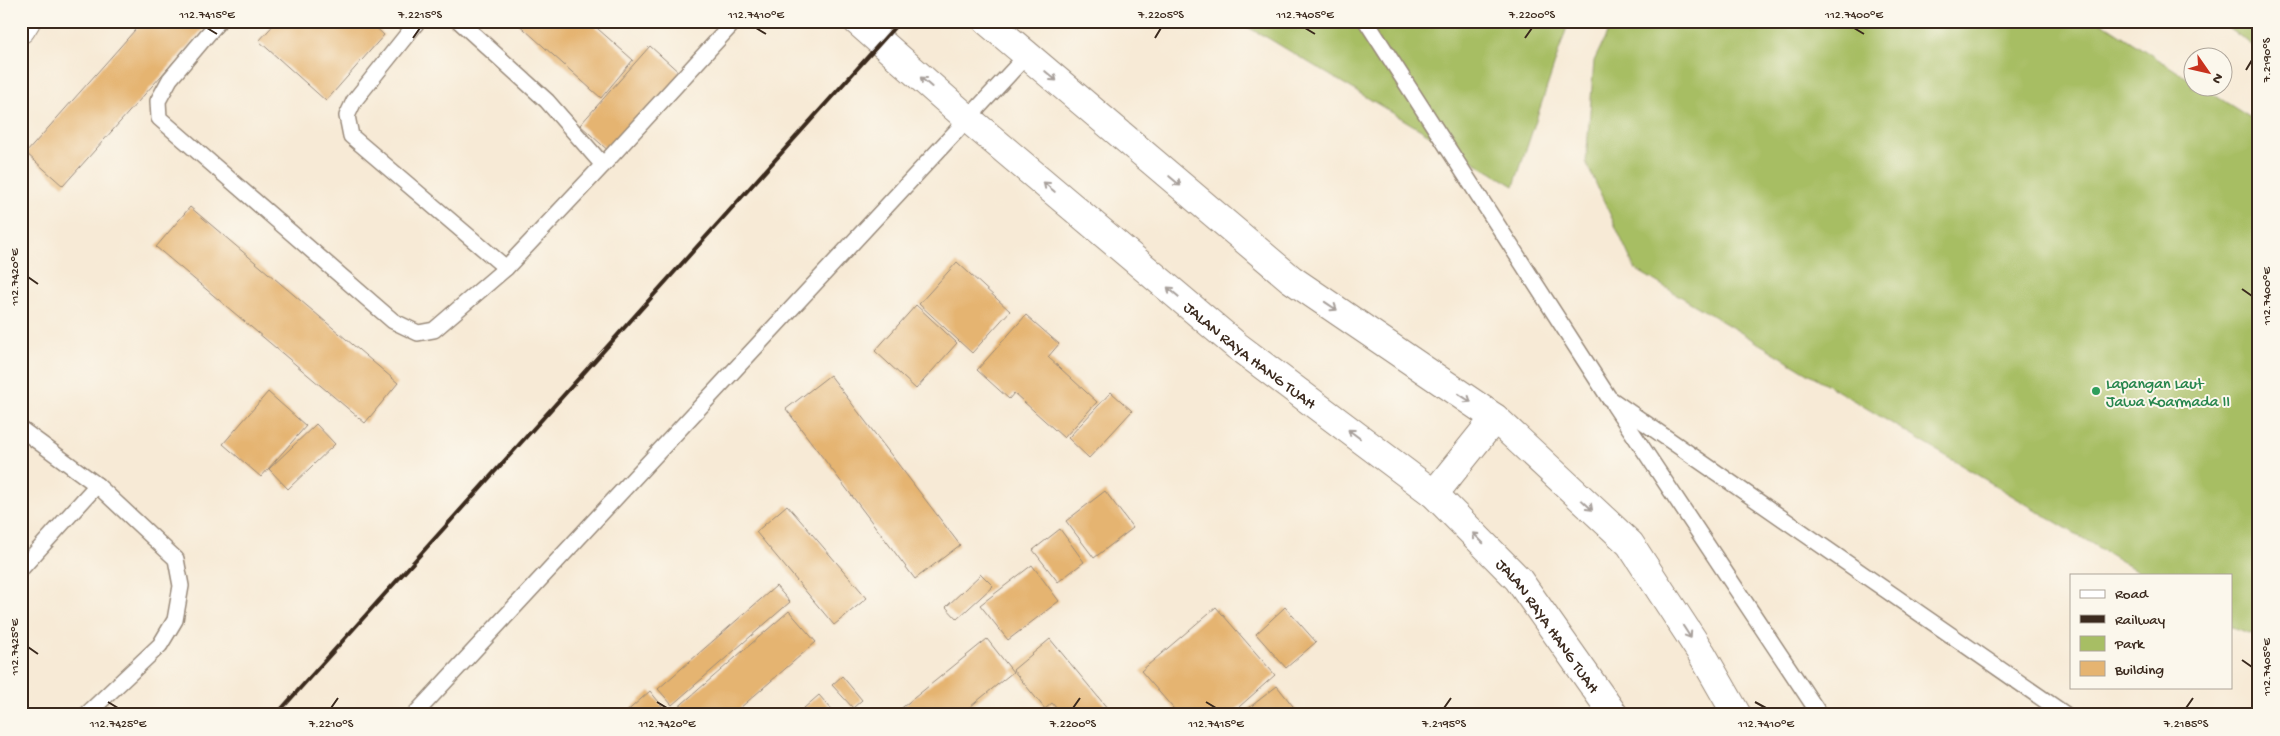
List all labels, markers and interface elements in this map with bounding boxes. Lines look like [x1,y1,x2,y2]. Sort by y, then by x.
text: 112.7415°E [178,9,235,23]
text: 7.2215°S [397,9,442,23]
text: 112.7410°E [727,9,784,23]
text: 7.2205°S [1137,9,1184,23]
text: 112.7405°E [1275,9,1334,23]
text: 7.2200°S [1508,9,1556,23]
text: 112.7400°E [1824,9,1883,23]
text: 7.2190°S [2261,37,2275,83]
north arrow [2182,48,2232,98]
text: N [2207,69,2226,86]
one-way arrow [1044,70,1057,81]
one-way arrow [919,76,932,87]
one-way arrow [1168,175,1181,186]
one-way arrow [1043,182,1056,193]
text: 112.7420°E [9,248,23,306]
text: 112.7400°E [2261,267,2275,326]
one-way arrow [1167,287,1180,298]
street label: JALAN RAYA HANG TUAH [1179,299,1319,415]
one-way arrow [1324,301,1338,311]
place label: Lapangan Laut Jawa Koarmada II [2106,376,2230,413]
marker: Lapangan Laut Jawa Koarmada II [2090,385,2102,397]
one-way arrow [1458,393,1472,403]
one-way arrow [1348,428,1361,439]
one-way arrow [1581,499,1594,511]
one-way arrow [1472,532,1484,544]
street label: JALAN RAYA HANG TUAH [1490,556,1602,699]
legend [2070,574,2232,688]
text: Road [2115,586,2149,604]
text: Railway [2115,612,2166,630]
text: 112.7425°E [9,618,23,676]
one-way arrow [1682,624,1692,638]
text: Park [2114,636,2145,654]
text: 112.7405°E [2261,638,2275,697]
text: Building [2114,662,2164,680]
text: 112.7425°E [89,718,147,732]
text: 7.2210°S [308,718,354,732]
text: 112.7420°E [638,718,696,732]
text: 7.2200°S [1049,718,1097,732]
text: 112.7415°E [1187,718,1244,732]
text: 7.2195°S [1421,718,1466,732]
text: 112.7410°E [1737,718,1794,732]
text: 7.2185°S [2163,718,2209,732]

